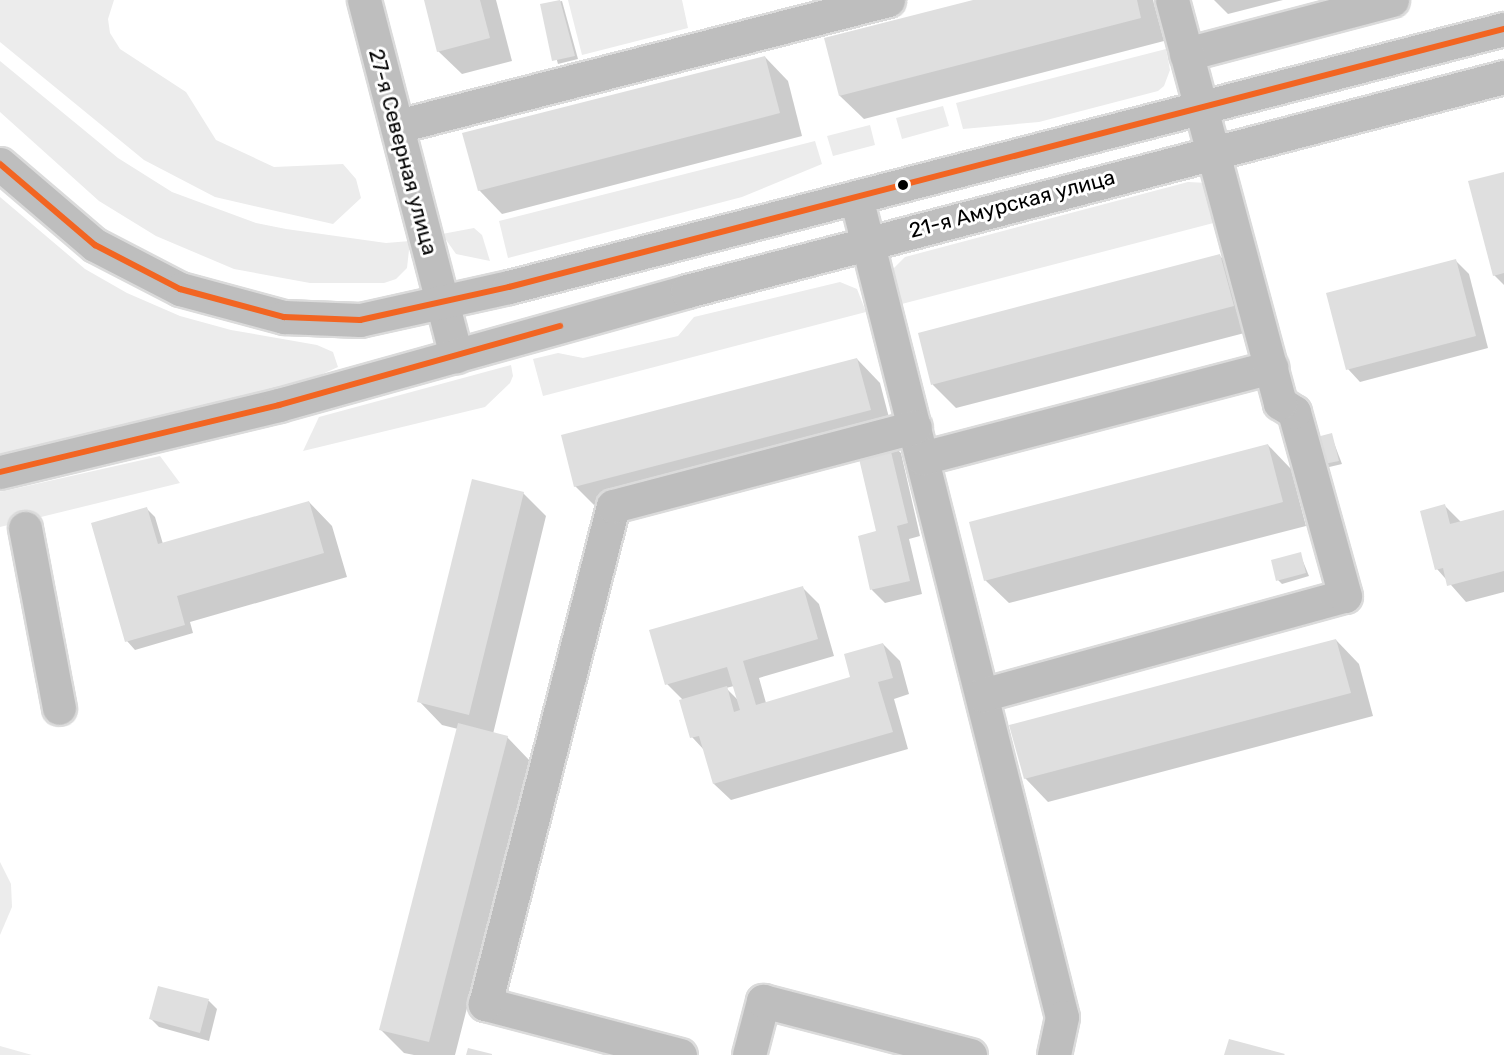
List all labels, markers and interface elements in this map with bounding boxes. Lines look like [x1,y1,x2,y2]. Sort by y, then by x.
street label: 27-я Северная улица [363,46,443,258]
street label: 21-я Амурская улица [906,164,1118,244]
unlabelled marker [897,179,909,191]

